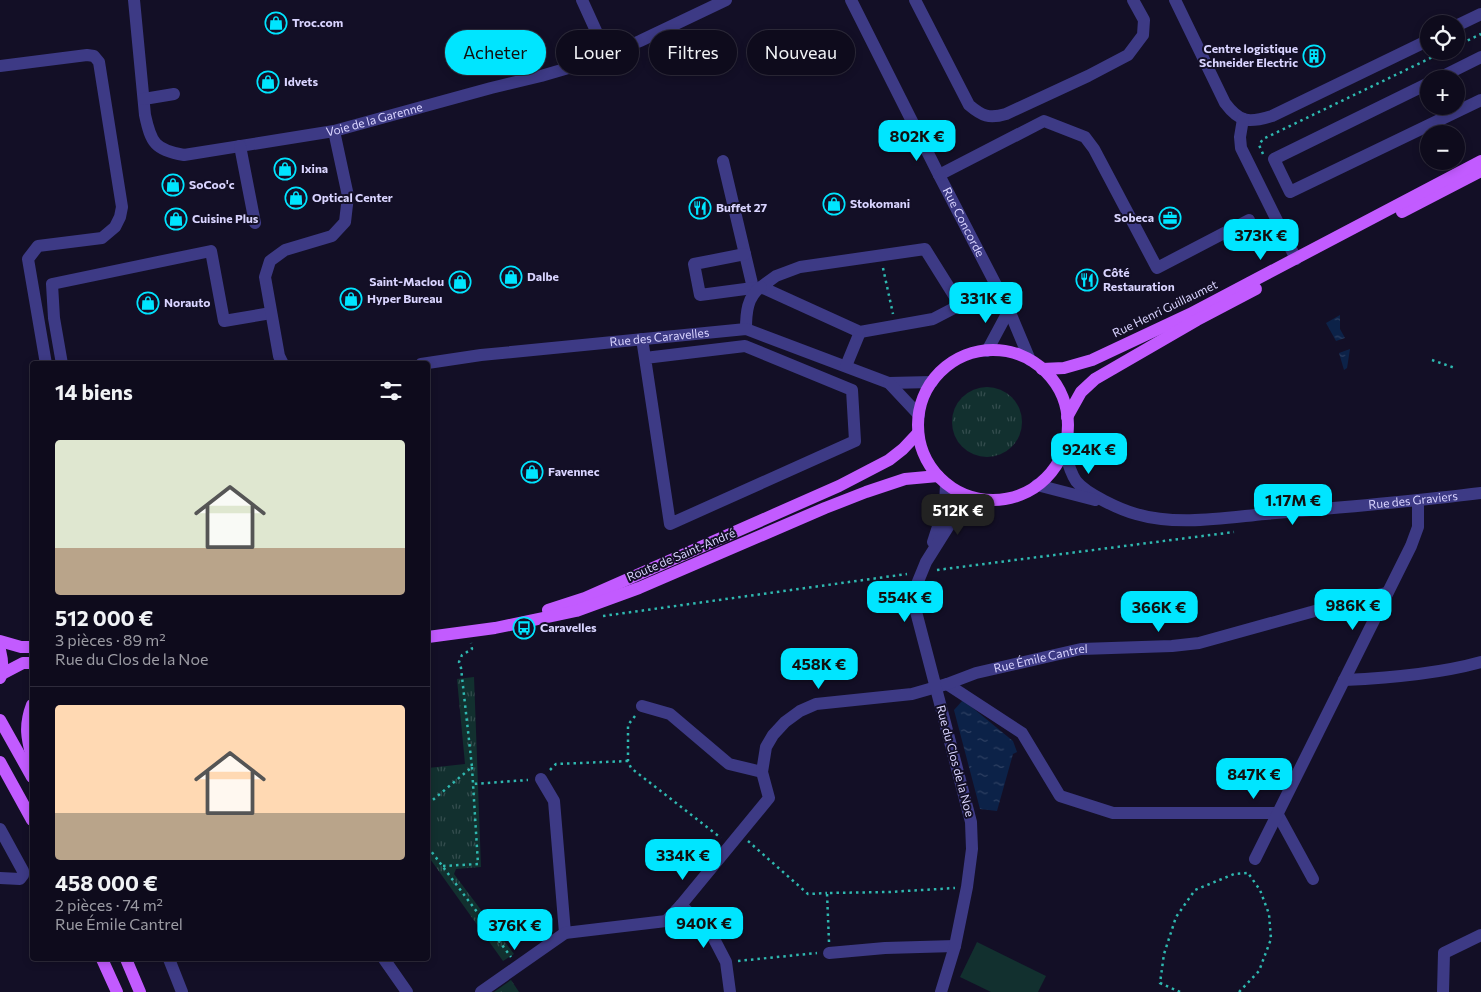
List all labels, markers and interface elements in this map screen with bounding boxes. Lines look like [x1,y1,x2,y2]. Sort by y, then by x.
shop icon: Troc.com [264,11,288,35]
place label: Troc.com [292,15,343,29]
map controls [1420,15,1465,170]
button: locate [1420,15,1465,60]
chip: Acheter [445,30,546,75]
chip: Louer [556,30,639,75]
chip: Filtres [649,30,737,75]
chip: Nouveau [747,30,855,75]
place label: Centre logistique Schneider Electric [1199,41,1298,69]
building icon: Centre logistique Schneider Electric [1302,44,1326,68]
shop icon: Idvets [256,70,280,94]
button: + [1420,70,1465,115]
place label: Idvets [284,74,318,88]
street label: Voie de la Garenne [325,99,424,138]
pin: 802K € [876,120,958,162]
button: − [1420,125,1465,170]
text: 802K € [889,126,945,145]
shop icon: Ixina [273,157,297,181]
place label: Ixina [301,161,328,175]
shop icon: SoCoo'c [161,173,185,197]
place label: SoCoo'c [189,177,235,191]
street label: Rue Concorde [940,184,988,259]
shop icon: Optical Center [284,186,308,210]
place label: Optical Center [312,190,393,204]
shop icon: Stokomani [822,192,846,216]
restaurant icon: Buffet 27 [688,196,712,220]
place label: Stokomani [850,196,910,210]
place label: Buffet 27 [716,200,767,214]
office icon: Sobeca [1158,206,1182,230]
shop icon: Cuisine Plus [164,207,188,231]
place label: Sobeca [1114,210,1154,224]
place label: Cuisine Plus [192,211,259,225]
pin: 373K € [1220,218,1302,261]
text: 373K € [1235,225,1287,244]
shop icon: Dalbe [499,265,523,289]
place label: Côté Restauration [1103,265,1175,293]
restaurant icon: Côté Restauration [1075,268,1099,292]
place label: Dalbe [527,269,559,283]
shop icon: Saint-Maclou [448,270,472,294]
place label: Saint-Maclou [369,274,444,288]
street label: Rue Henri Guillaumet [1110,277,1219,340]
pin: 331K € [945,282,1027,324]
shop icon: Hyper Bureau [339,287,363,311]
text: 331K € [960,288,1012,307]
shop icon: Norauto [136,291,160,315]
place label: Hyper Bureau [367,291,442,305]
place label: Norauto [164,295,210,309]
street label: Rue des Caravelles [609,325,710,348]
icon: filters [377,377,405,405]
text: 14 biens [55,379,133,404]
pin: 924K € [1048,432,1130,475]
text: 924K € [1062,439,1116,458]
shop icon: Favennec [520,460,544,484]
place label: Favennec [548,464,600,478]
icon: home [185,472,275,562]
pin: 1.17M € [1247,484,1339,526]
street label: Rue des Graviers [1368,488,1458,511]
text: 1.17M € [1265,490,1321,509]
pin: 512K € [917,494,999,536]
text: 512K € [932,500,984,519]
street label: Route de Saint-André [624,525,737,583]
pin: 554K € [864,580,946,623]
text: 554K € [878,587,932,606]
pin: 986K € [1312,588,1394,631]
pin: 366K € [1118,590,1200,633]
text: 986K € [1325,595,1381,614]
text: 366K € [1132,597,1186,616]
text: 512 000 € [55,605,153,630]
bus stop icon: Caravelles [512,616,536,640]
place label: Caravelles [540,620,597,634]
text: 3 pièces · 89 m² [55,630,166,649]
street label: Rue Émile Cantrel [992,641,1088,675]
pin: 458K € [778,648,860,690]
text: Rue du Clos de la Noe [55,649,208,668]
text: 458K € [792,654,846,673]
street label: Rue du Clos de la Noe [934,703,978,818]
icon: home [185,738,275,828]
pin: 847K € [1213,758,1295,800]
text: 847K € [1227,764,1281,783]
pin: 334K € [642,838,724,881]
text: 334K € [656,845,710,864]
text: 458 000 € [55,870,158,895]
text: 2 pièces · 74 m² [55,895,163,914]
pin: 940K € [663,906,745,949]
pin: 376K € [474,908,556,951]
text: 940K € [676,913,732,932]
text: Rue Émile Cantrel [55,914,183,933]
text: 376K € [488,915,542,934]

